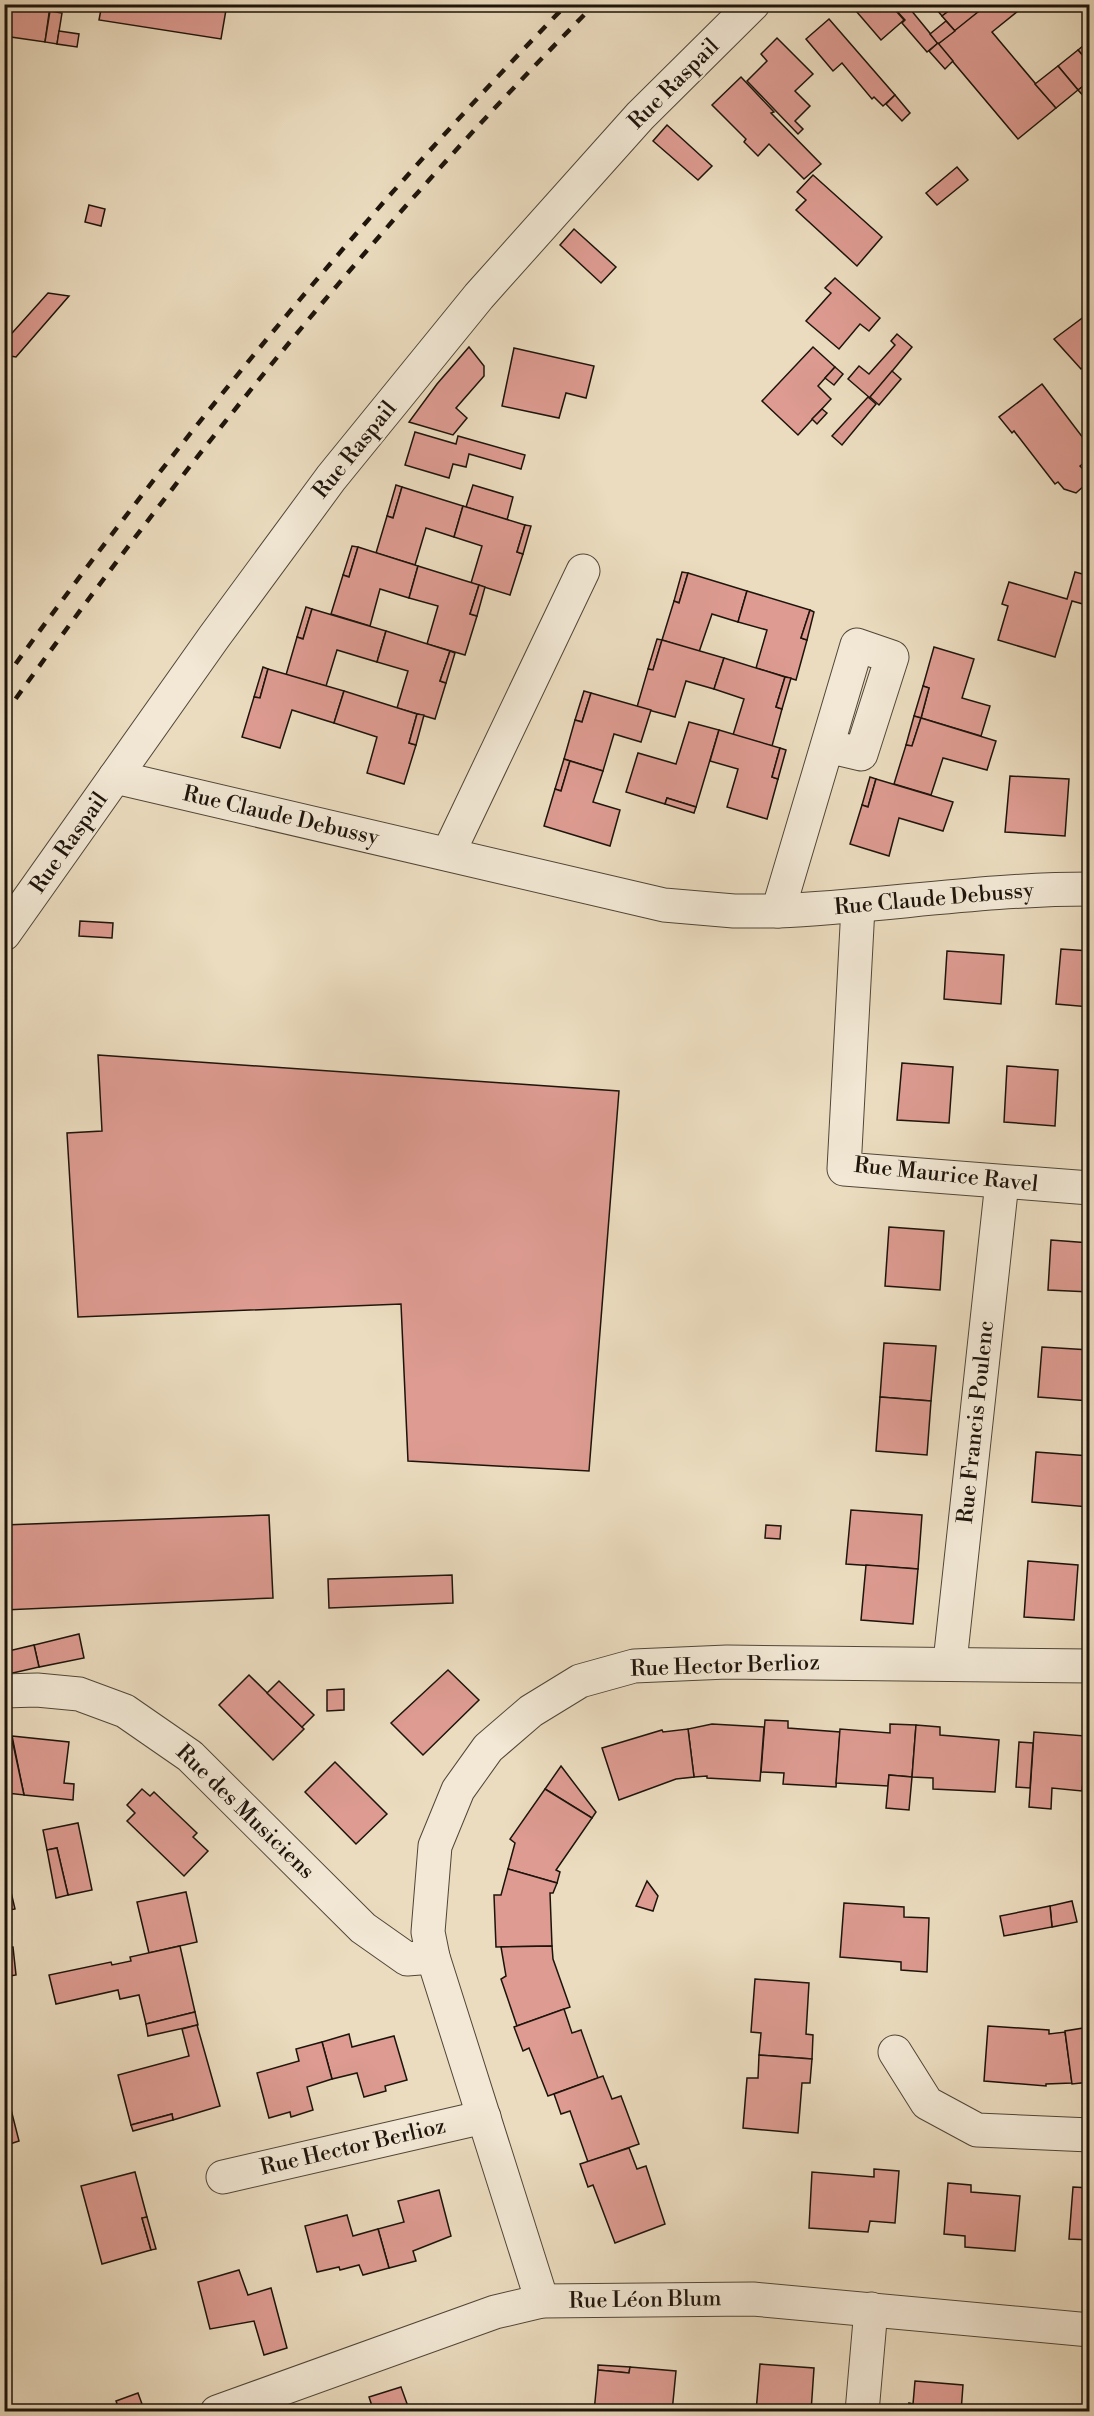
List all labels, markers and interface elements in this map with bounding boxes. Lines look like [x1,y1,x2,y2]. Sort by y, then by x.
street label: Rue Raspail [623,33,725,135]
street label: Rue Raspail [308,395,403,504]
street label: Rue Claude Debussy [180,780,382,852]
street label: Rue Raspail [24,787,114,899]
street label: Rue Claude Debussy [833,877,1035,921]
street label: Rue Maurice Ravel [852,1152,1040,1198]
street label: Rue Francis Poulenc [952,1319,1000,1525]
street label: Rue Hector Berlioz [630,1649,820,1683]
street label: Rue des Musiciens [170,1739,320,1885]
street label: Rue Hector Berlioz [258,2113,448,2181]
street label: Rue Léon Blum [568,2285,722,2315]

